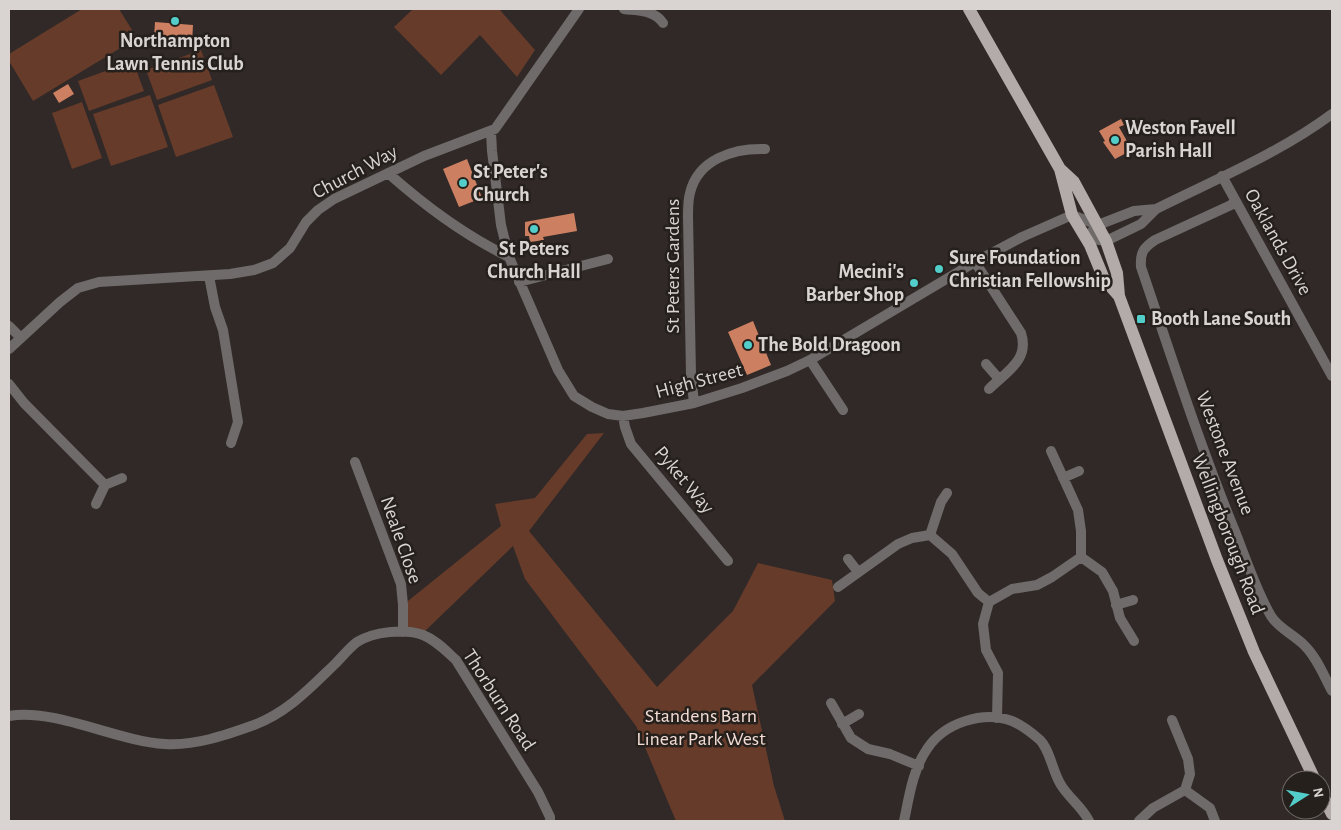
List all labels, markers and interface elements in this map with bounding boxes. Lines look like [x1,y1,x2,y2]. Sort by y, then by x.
marker: Northampton Lawn Tennis Club [169,15,181,27]
place label: Northampton Lawn Tennis Club [106,31,244,74]
place label: Weston Favell Parish Hall [1125,118,1236,161]
marker: Weston Favell Parish Hall [1109,134,1121,146]
street label: Church Way [309,141,401,203]
place label: St Peter's Church [473,162,548,205]
marker: St Peter's Church [457,177,469,189]
street label: Oaklands Drive [1241,186,1315,298]
street label: St Peters Gardens [663,199,683,333]
marker: St Peters Church Hall [528,223,540,235]
place label: St Peters Church Hall [487,239,581,282]
place label: Sure Foundation Christian Fellowship [949,248,1111,291]
place label: Mecini's Barber Shop [806,262,904,305]
marker: Sure Foundation Christian Fellowship [933,263,945,275]
marker: Mecini's Barber Shop [908,277,920,289]
place label: Booth Lane South [1151,309,1291,329]
marker: Booth Lane South [1135,313,1147,325]
place label: The Bold Dragoon [758,335,901,355]
marker: The Bold Dragoon [742,339,754,351]
street label: High Street [653,360,745,402]
street label: Westone Avenue [1192,389,1258,517]
street label: Pyket Way [650,443,718,518]
street label: Wellingborough Road [1188,451,1268,617]
street label: Neale Close [377,494,425,586]
street label: Thorburn Road [459,646,539,754]
park label: Standens Barn Linear Park West [636,706,766,749]
north arrow [1281,770,1331,820]
text: N [1310,787,1326,799]

